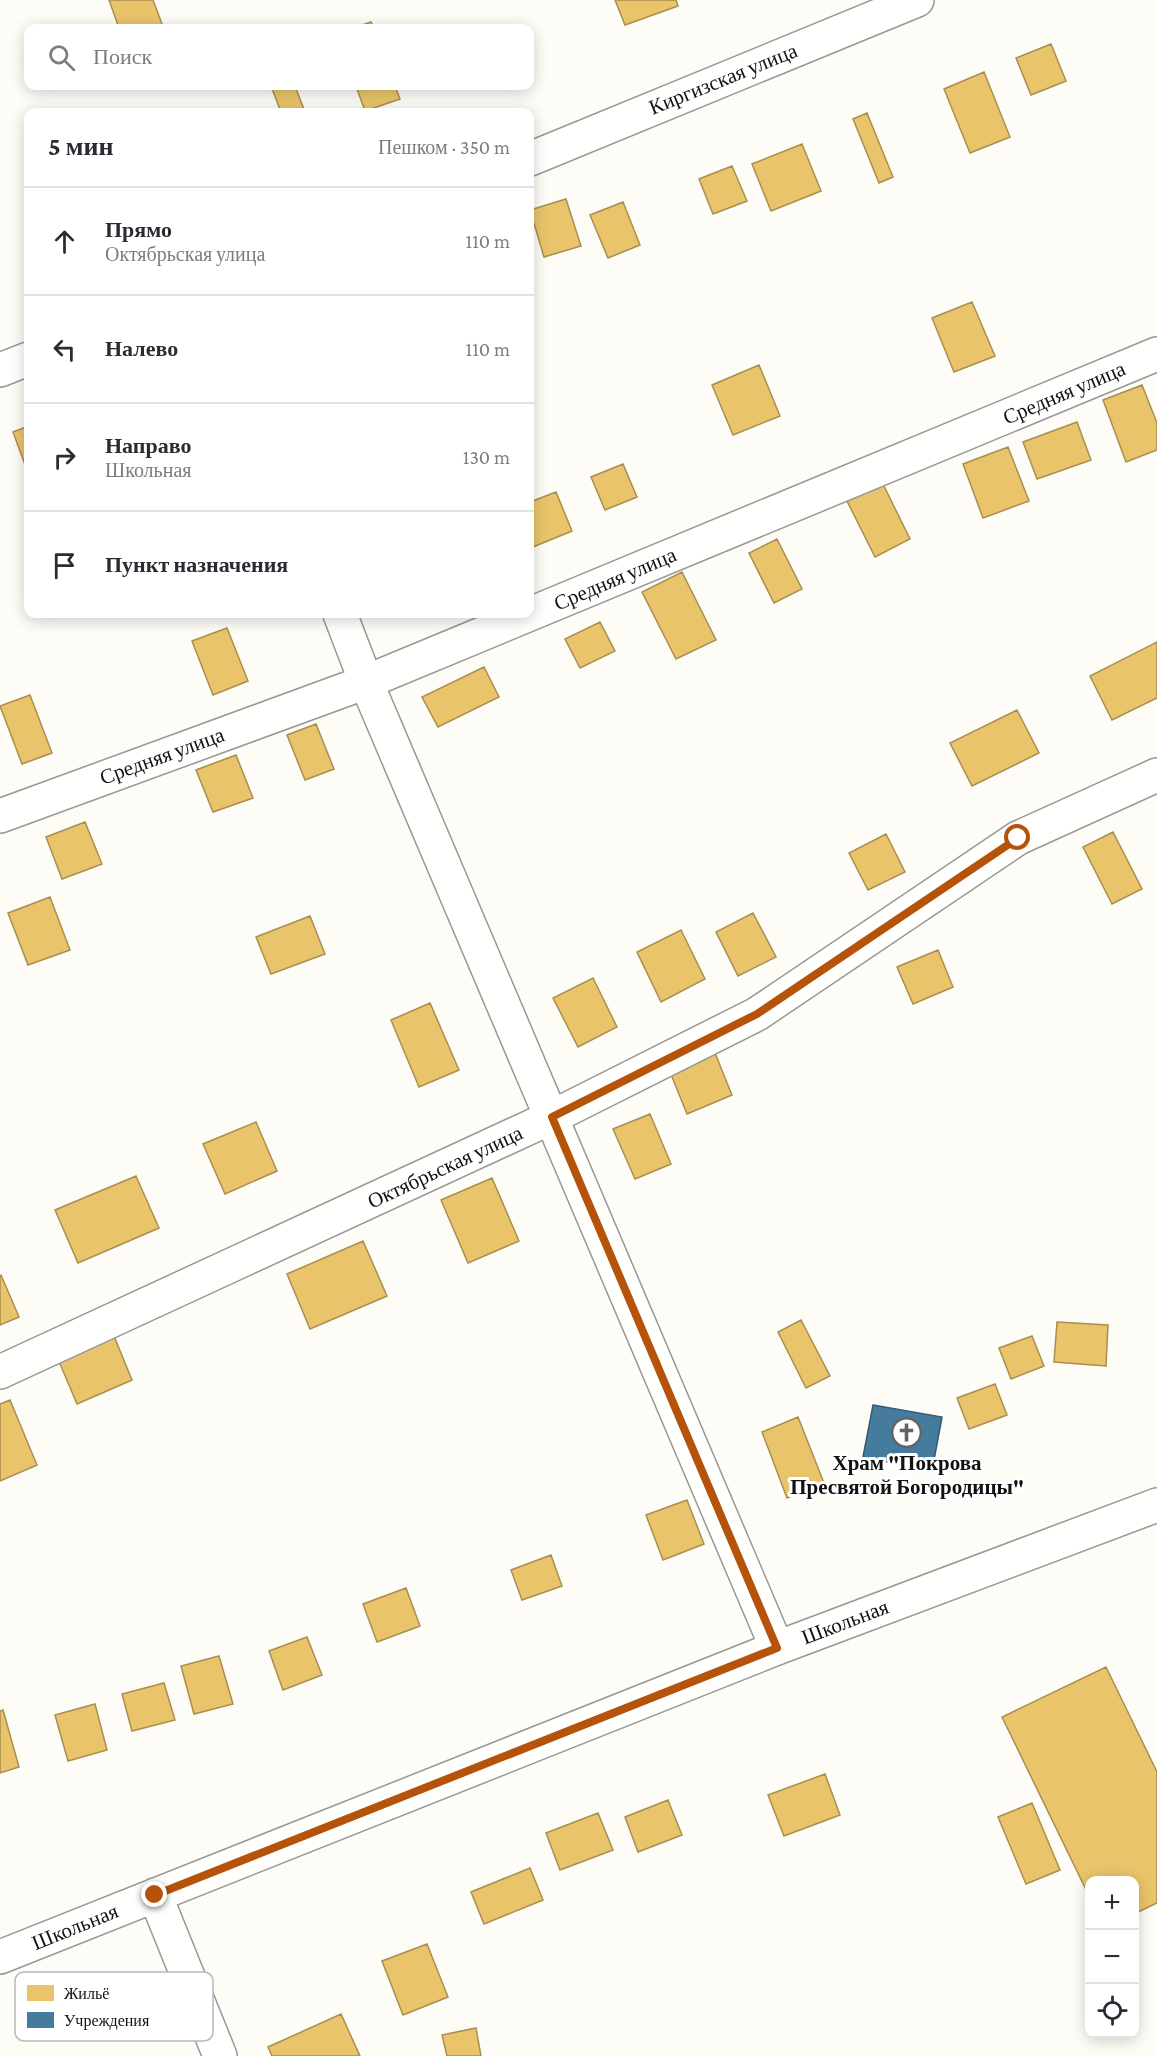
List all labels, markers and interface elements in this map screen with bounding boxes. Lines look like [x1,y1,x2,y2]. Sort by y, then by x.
search box [24,24,534,90]
street label: Киргизская улица [645,38,801,120]
icon: search [45,41,78,74]
text: Поиск [93,44,152,69]
text: 5 мин [48,132,113,161]
text: Пешком · 350 m [378,136,510,158]
text: Прямо [105,217,172,242]
icon: ahead [48,225,81,258]
text: 110 m [466,230,510,252]
text: Октябрьская улица [105,243,265,265]
icon: left [48,333,81,366]
text: Налево [105,336,178,361]
text: 110 m [466,338,510,360]
street label: Средняя улица [999,356,1129,430]
text: Направо [105,433,191,458]
icon: right [48,441,81,474]
text: 130 m [463,446,510,468]
text: Школьная [105,459,192,481]
street label: Средняя улица [550,542,680,616]
icon: arrive [48,549,81,582]
text: Пункт назначения [105,552,288,577]
street label: Средняя улица [97,722,228,790]
route start [1004,824,1030,850]
street label: Октябрьская улица [364,1120,527,1213]
church icon: Храм "Покрова Пресвятой Богородицы" [891,1416,923,1448]
place label: Храм "Покрова Пресвятой Богородицы" [790,1451,1024,1499]
street label: Школьная [798,1594,892,1649]
map controls [1085,1876,1139,2038]
button: + [1085,1876,1139,1930]
route end [141,1881,167,1907]
street label: Школьная [28,1899,122,1955]
button: − [1085,1930,1139,1984]
legend [15,1972,213,2041]
button: locate [1085,1984,1139,2038]
text: Жильё [64,1985,109,2002]
text: Учреждения [64,2012,150,2030]

